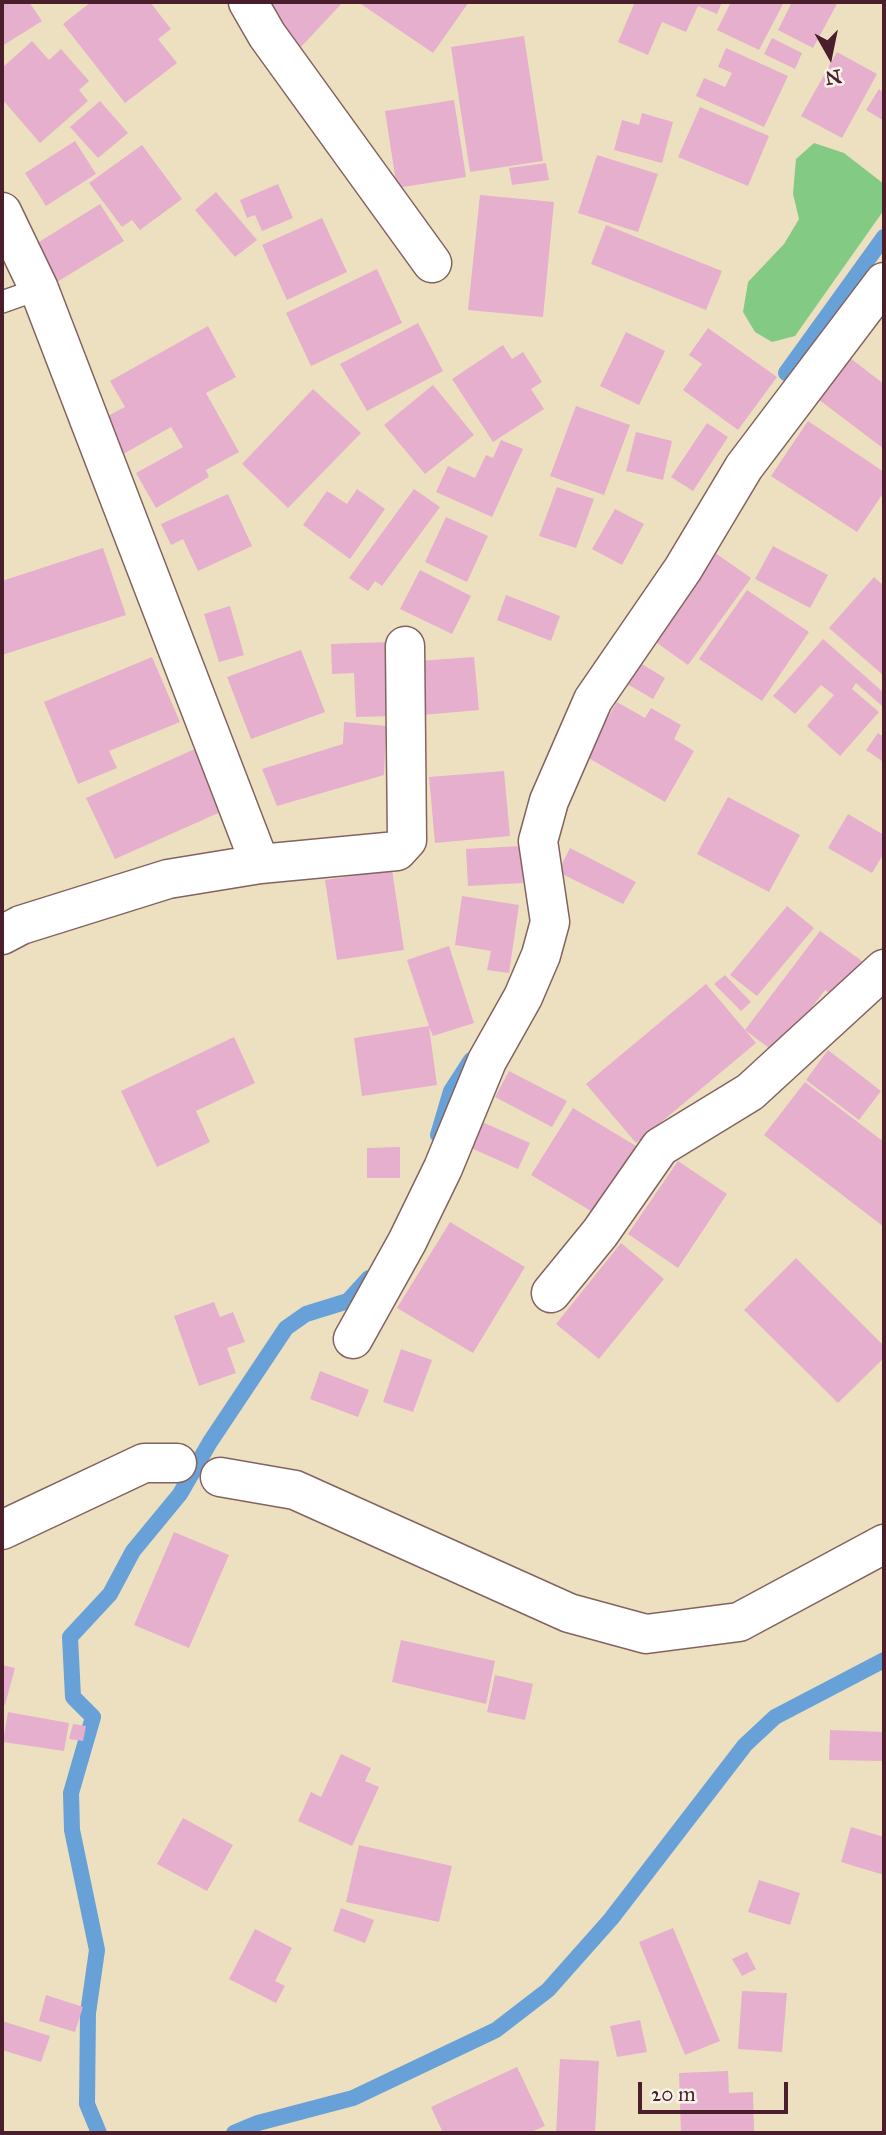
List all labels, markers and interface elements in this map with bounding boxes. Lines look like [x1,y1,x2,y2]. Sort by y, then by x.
north arrow [795,21,865,91]
text: N [824,65,843,90]
scale bar [641,2068,792,2112]
text: 20 m [651,2081,696,2107]

